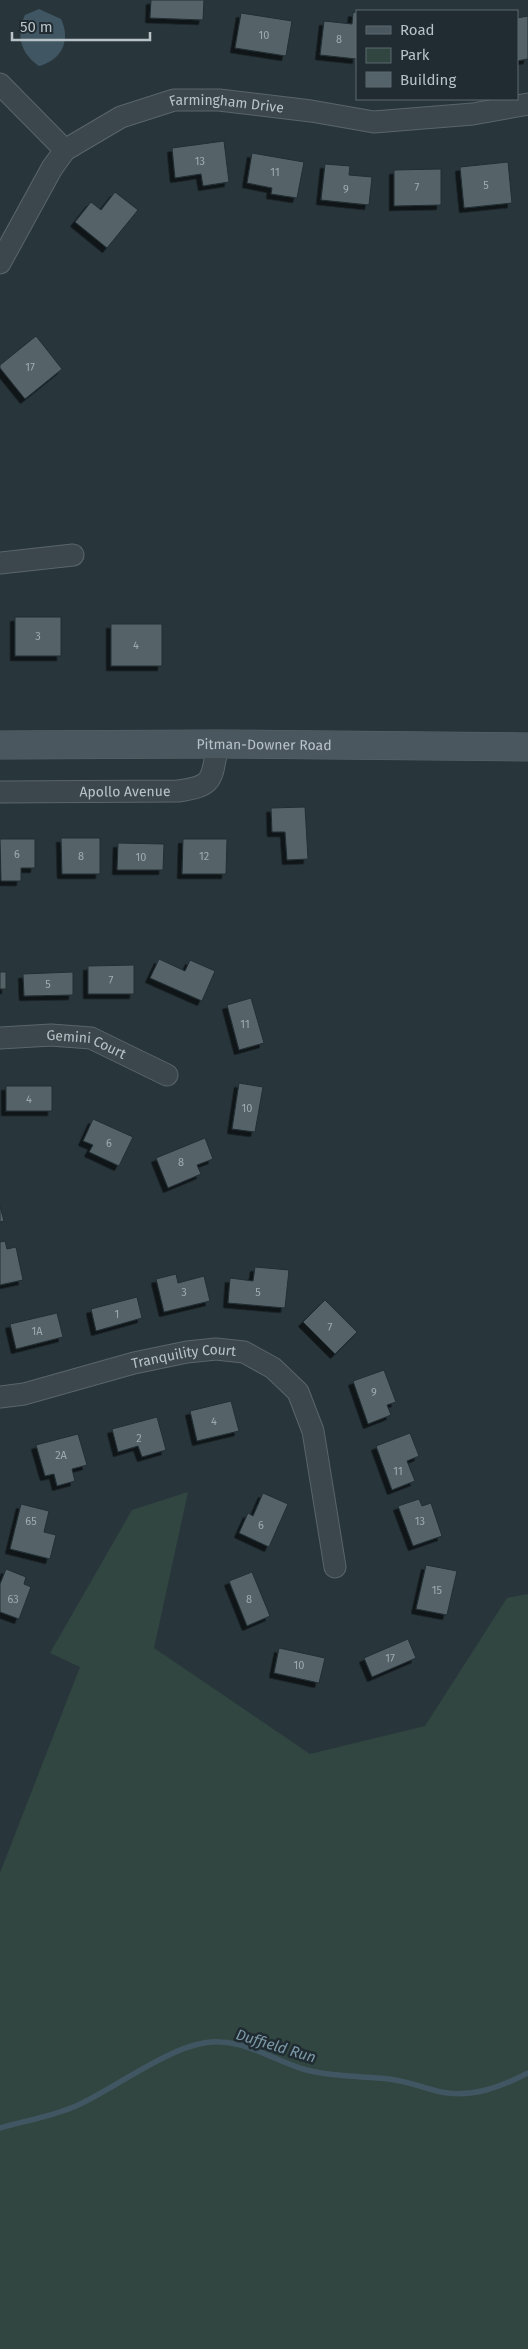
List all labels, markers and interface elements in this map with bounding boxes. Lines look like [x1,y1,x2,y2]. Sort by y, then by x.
scale bar [12,10,150,42]
legend [356,10,518,100]
text: 50 m [20,18,53,36]
text: Road [400,21,435,39]
house number: 10 [259,29,269,42]
house number: 8 [336,33,342,46]
text: Park [400,46,430,64]
text: Building [400,71,456,89]
street label: Farmingham Drive [167,92,285,117]
house number: 13 [195,155,205,168]
house number: 11 [270,166,280,179]
house number: 5 [483,179,489,192]
house number: 7 [415,181,420,194]
house number: 9 [343,183,349,196]
house number: 17 [25,361,35,374]
house number: 3 [35,630,41,643]
house number: 4 [133,639,139,652]
street label: Pitman-Downer Road [196,736,332,754]
street label: Apollo Avenue [79,783,171,801]
house number: 6 [14,848,20,861]
house number: 8 [78,850,84,863]
house number: 12 [199,850,209,863]
house number: 10 [136,851,146,864]
house number: 7 [109,974,114,987]
house number: 5 [45,978,51,991]
house number: 11 [240,1018,250,1031]
street label: Gemini Court [46,1027,130,1063]
house number: 4 [26,1093,32,1106]
house number: 10 [242,1102,252,1115]
house number: 6 [106,1137,112,1150]
house number: 8 [178,1156,184,1169]
house number: 3 [181,1286,187,1299]
house number: 5 [255,1286,261,1299]
house number: 1 [115,1308,119,1321]
house number: 7 [328,1321,333,1334]
house number: 1A [31,1325,43,1338]
street label: Tranquility Court [130,1341,238,1372]
house number: 9 [371,1386,377,1399]
house number: 4 [211,1415,217,1428]
house number: 2 [136,1432,142,1445]
house number: 2A [55,1449,68,1462]
house number: 11 [393,1465,403,1478]
house number: 65 [25,1515,37,1528]
house number: 13 [415,1515,425,1528]
house number: 6 [258,1519,264,1532]
house number: 15 [432,1584,443,1597]
house number: 63 [7,1593,19,1606]
house number: 8 [246,1593,252,1606]
house number: 17 [385,1652,395,1665]
house number: 10 [294,1659,304,1672]
water label: Duffield Run [234,2025,318,2067]

